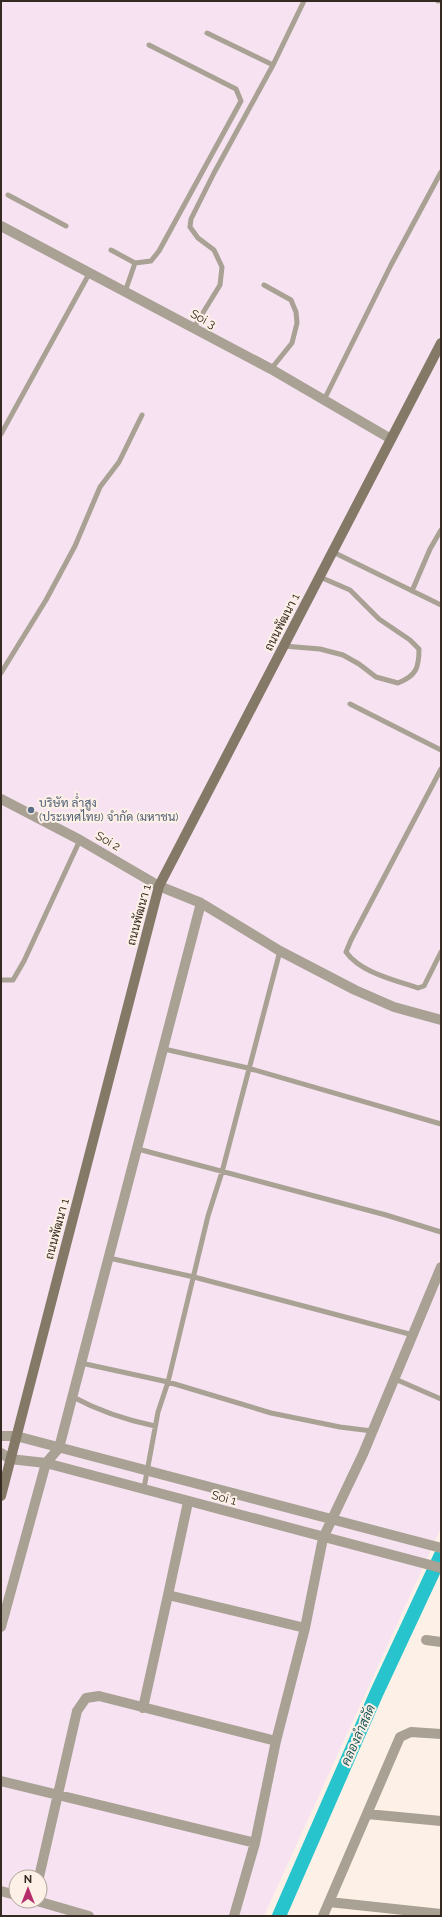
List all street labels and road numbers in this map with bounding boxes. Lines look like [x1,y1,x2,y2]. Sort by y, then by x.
street label: Soi 3 [188,307,218,331]
street label: ถนนพัฒนา 1 [262,591,302,653]
street label: Soi 2 [93,828,123,854]
street label: ถนนพัฒนา 1 [124,883,154,947]
street label: ถนนพัฒนา 1 [42,1197,72,1261]
street label: Soi 1 [210,1488,238,1508]

